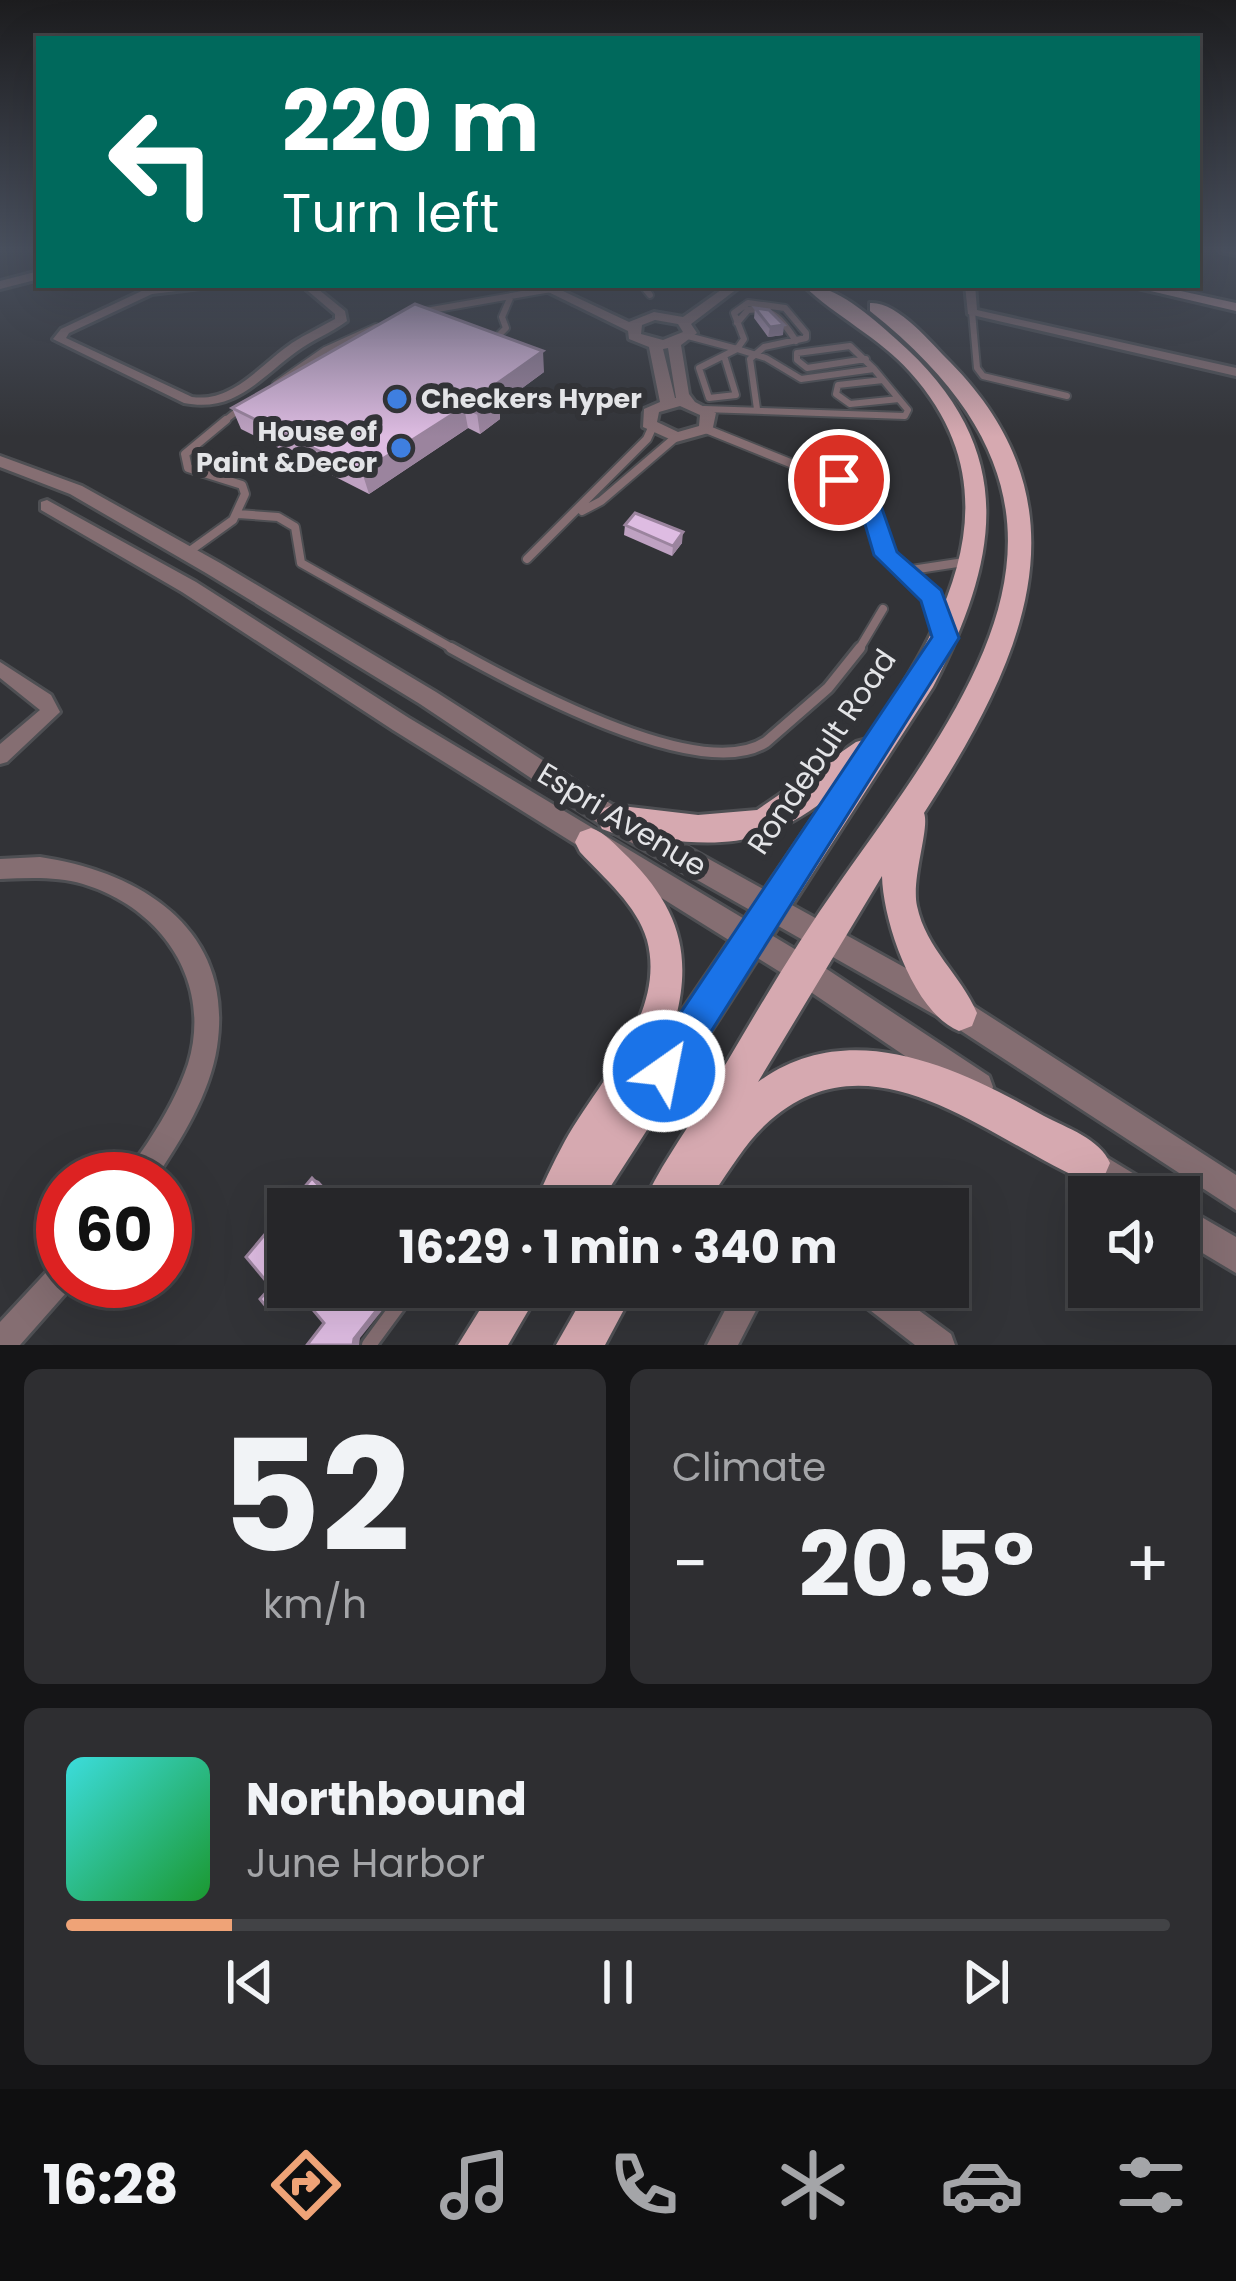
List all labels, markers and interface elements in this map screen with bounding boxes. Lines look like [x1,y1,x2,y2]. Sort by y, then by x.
text: 220 m [282,63,539,180]
icon: left [84,84,240,240]
text: Turn left [282,175,499,251]
place label: Checkers Hyper [421,380,642,417]
marker: Checkers Hyper [384,386,410,412]
place label: House of Paint &Decor [196,413,377,481]
pin [788,429,890,531]
marker: House of Paint &Decor [388,435,414,461]
icon: arrive [806,447,872,513]
street label: Rondebult Road [737,640,906,863]
street label: Espri Avenue [530,752,715,887]
position arrow [601,1008,727,1134]
speed limit sign: 60 [36,1152,192,1308]
map controls [1068,1176,1200,1308]
button: sound [1068,1176,1200,1308]
text: 16:29 · 1 min · 340 m [399,1216,837,1279]
text: 52 [220,1387,410,1606]
text: Climate [672,1440,826,1495]
text: 20.5° [799,1501,1034,1628]
text: − [672,1518,708,1610]
text: + [1125,1518,1170,1610]
text: km/h [263,1577,367,1632]
text: Northbound [246,1768,527,1831]
text: June Harbor [246,1836,485,1891]
icon: previous [217,1949,283,2015]
icon: pause [585,1949,651,2015]
icon: next [953,1949,1019,2015]
icon: directions [264,2143,348,2227]
icon: music [433,2143,517,2227]
icon: phone [602,2143,686,2227]
icon: climate [771,2143,855,2227]
icon: car [940,2143,1024,2227]
icon: filters [1109,2143,1193,2227]
text: 16:28 [43,2147,178,2223]

